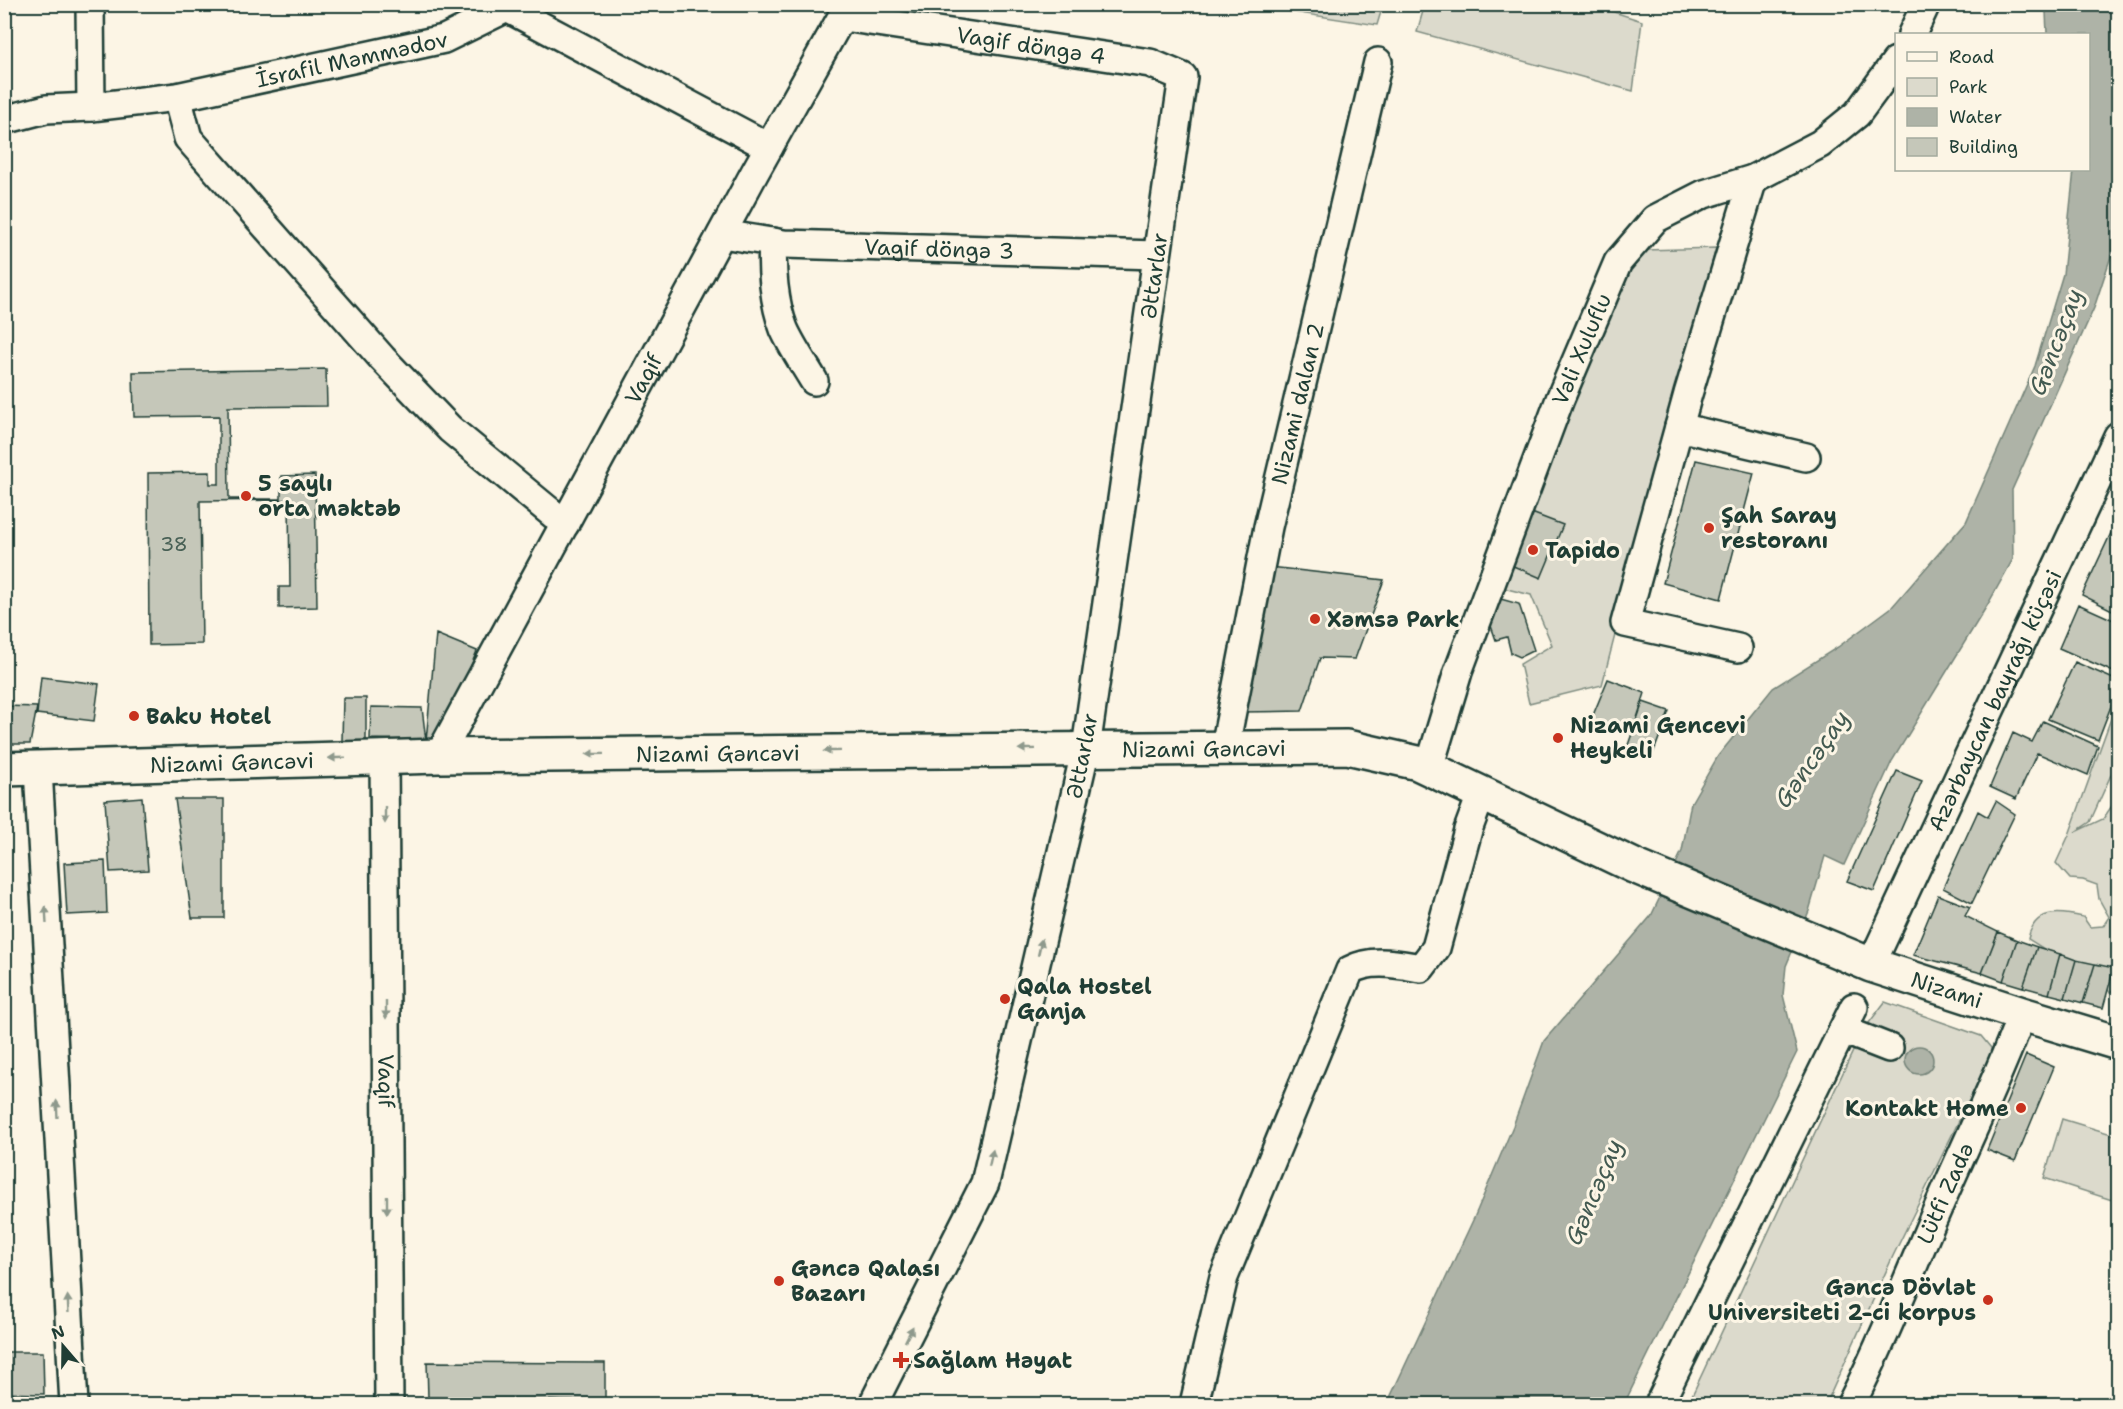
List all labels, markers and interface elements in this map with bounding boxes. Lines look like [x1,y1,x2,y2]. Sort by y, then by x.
street label: Vagif döngə 4 [955,20,1107,71]
street label: İsrafil Məmmədov [253,24,451,94]
legend [1895,33,2090,171]
text: Road [1949,45,1994,69]
text: Park [1949,75,1988,99]
text: Water [1949,105,2002,129]
text: Building [1949,135,2018,159]
street label: Əttarlar [1134,231,1174,321]
street label: Vagif döngə 3 [864,232,1015,265]
water label: Gəncəçay [2021,284,2091,400]
street label: Vəli Xuluflu [1545,289,1618,409]
street label: Nizami dalan 2 [1264,320,1330,487]
street label: Vaqif [618,347,669,409]
place label: 5 saylı orta məktəb [258,469,401,523]
marker: 5 saylı orta məktəb [239,489,253,503]
place label: Şah Saray restoranı [1721,501,1837,555]
marker: Şah Saray restoranı [1702,521,1716,535]
house number: 38 [160,531,188,557]
place label: Tapido [1545,536,1620,565]
marker: Tapido [1526,543,1540,557]
street label: Azərbaycan bayrağı küçəsi [1921,565,2068,836]
place label: Xəmsə Park [1327,605,1460,634]
marker: Xəmsə Park [1308,612,1322,626]
place label: Baku Hotel [146,702,271,731]
water label: Gəncəçay [1767,704,1857,814]
marker: Baku Hotel [127,709,141,723]
street label: Əttarlar [1059,711,1105,801]
place label: Nizami Gencevi Heykeli [1570,711,1746,765]
marker: Nizami Gencevi Heykeli [1551,731,1565,745]
street label: Nizami Gəncəvi [1121,733,1286,764]
street label: Nizami Gəncəvi [635,738,800,769]
one-way arrow [1018,744,1037,754]
street label: Nizami Gəncəvi [149,745,314,779]
one-way arrow [823,746,842,756]
one-way arrow [586,749,605,759]
one-way arrow [328,754,347,763]
one-way arrow [380,806,390,825]
one-way arrow [42,905,51,924]
one-way arrow [1035,938,1045,956]
street label: Nizami [1907,964,1986,1015]
place label: Qala Hostel Ganja [1017,972,1152,1026]
marker: Qala Hostel Ganja [998,992,1012,1006]
one-way arrow [381,1001,391,1020]
street label: Vaqif [372,1054,401,1109]
place label: Kontakt Home [1845,1094,2009,1123]
one-way arrow [53,1100,62,1119]
marker: Kontakt Home [2014,1101,2028,1115]
water label: Gəncəçay [1557,1134,1631,1250]
street label: Lütfi Zadə [1910,1138,1980,1248]
one-way arrow [987,1148,997,1167]
one-way arrow [382,1196,392,1215]
place label: Gəncə Qalası Bazarı [791,1254,940,1308]
place label: Gəncə Dövlət Universiteti 2-ci korpus [1708,1273,1976,1327]
marker: Gəncə Qalası Bazarı [772,1274,786,1288]
marker: Gəncə Dövlət Universiteti 2-ci korpus [1981,1293,1995,1307]
one-way arrow [64,1295,73,1314]
north arrow [33,1316,93,1376]
text: N [48,1320,68,1344]
one-way arrow [904,1325,913,1342]
place label: Sağlam Həyat [913,1346,1072,1375]
marker: Sağlam Həyat [894,1353,908,1367]

